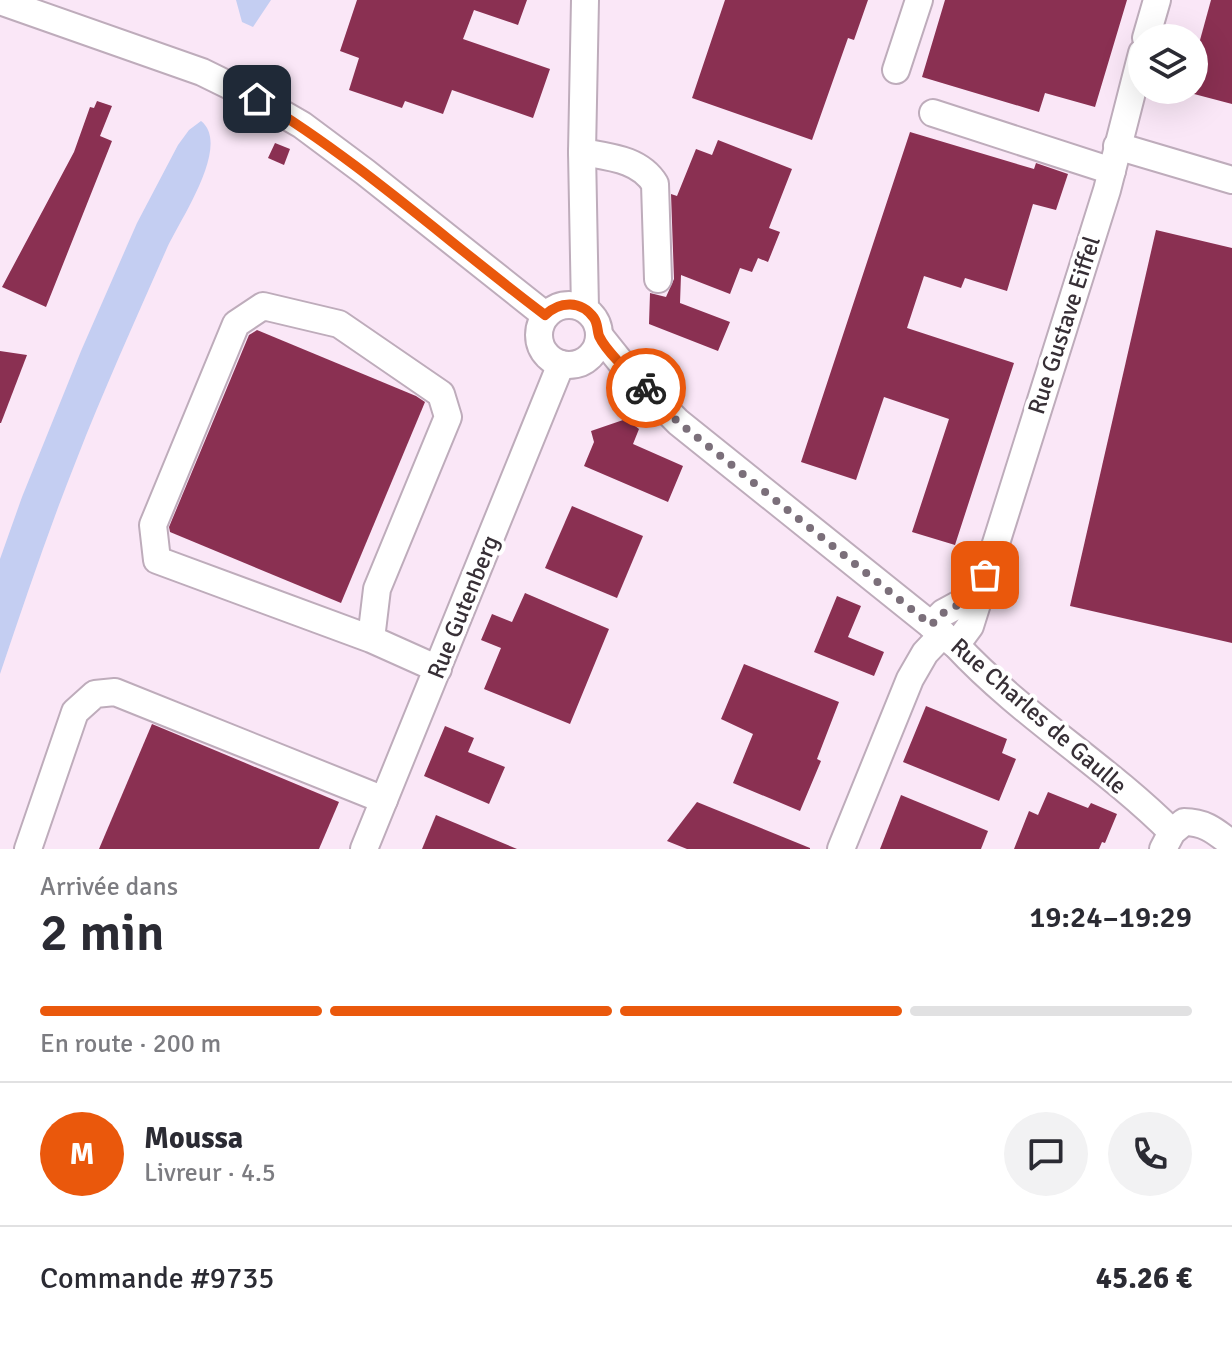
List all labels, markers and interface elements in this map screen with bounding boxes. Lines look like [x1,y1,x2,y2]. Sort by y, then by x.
map controls [1128,24,1208,104]
button: layers [1128,24,1208,104]
pin [223,65,291,133]
icon: home [235,77,279,121]
street label: Rue Gustave Eiffel [1021,232,1107,418]
courier [606,348,686,428]
icon: bike [624,366,668,410]
street label: Rue Gutenberg [421,531,505,683]
pin [951,541,1019,609]
icon: bag [963,553,1007,597]
street label: Rue Charles de Gaulle [945,631,1133,801]
text: Arrivée dans [40,871,178,903]
text: 19:24–19:29 [1029,899,1192,936]
text: 2 min [40,901,165,965]
text: En route · 200 m [40,1028,221,1060]
button: chat [1004,1112,1088,1196]
button: phone [1108,1112,1192,1196]
text: Moussa [144,1120,243,1157]
text: M [69,1136,95,1173]
text: Livreur · 4.5 [144,1157,276,1189]
text: Commande #9735 [40,1260,275,1297]
text: 45.26 € [1096,1260,1192,1297]

